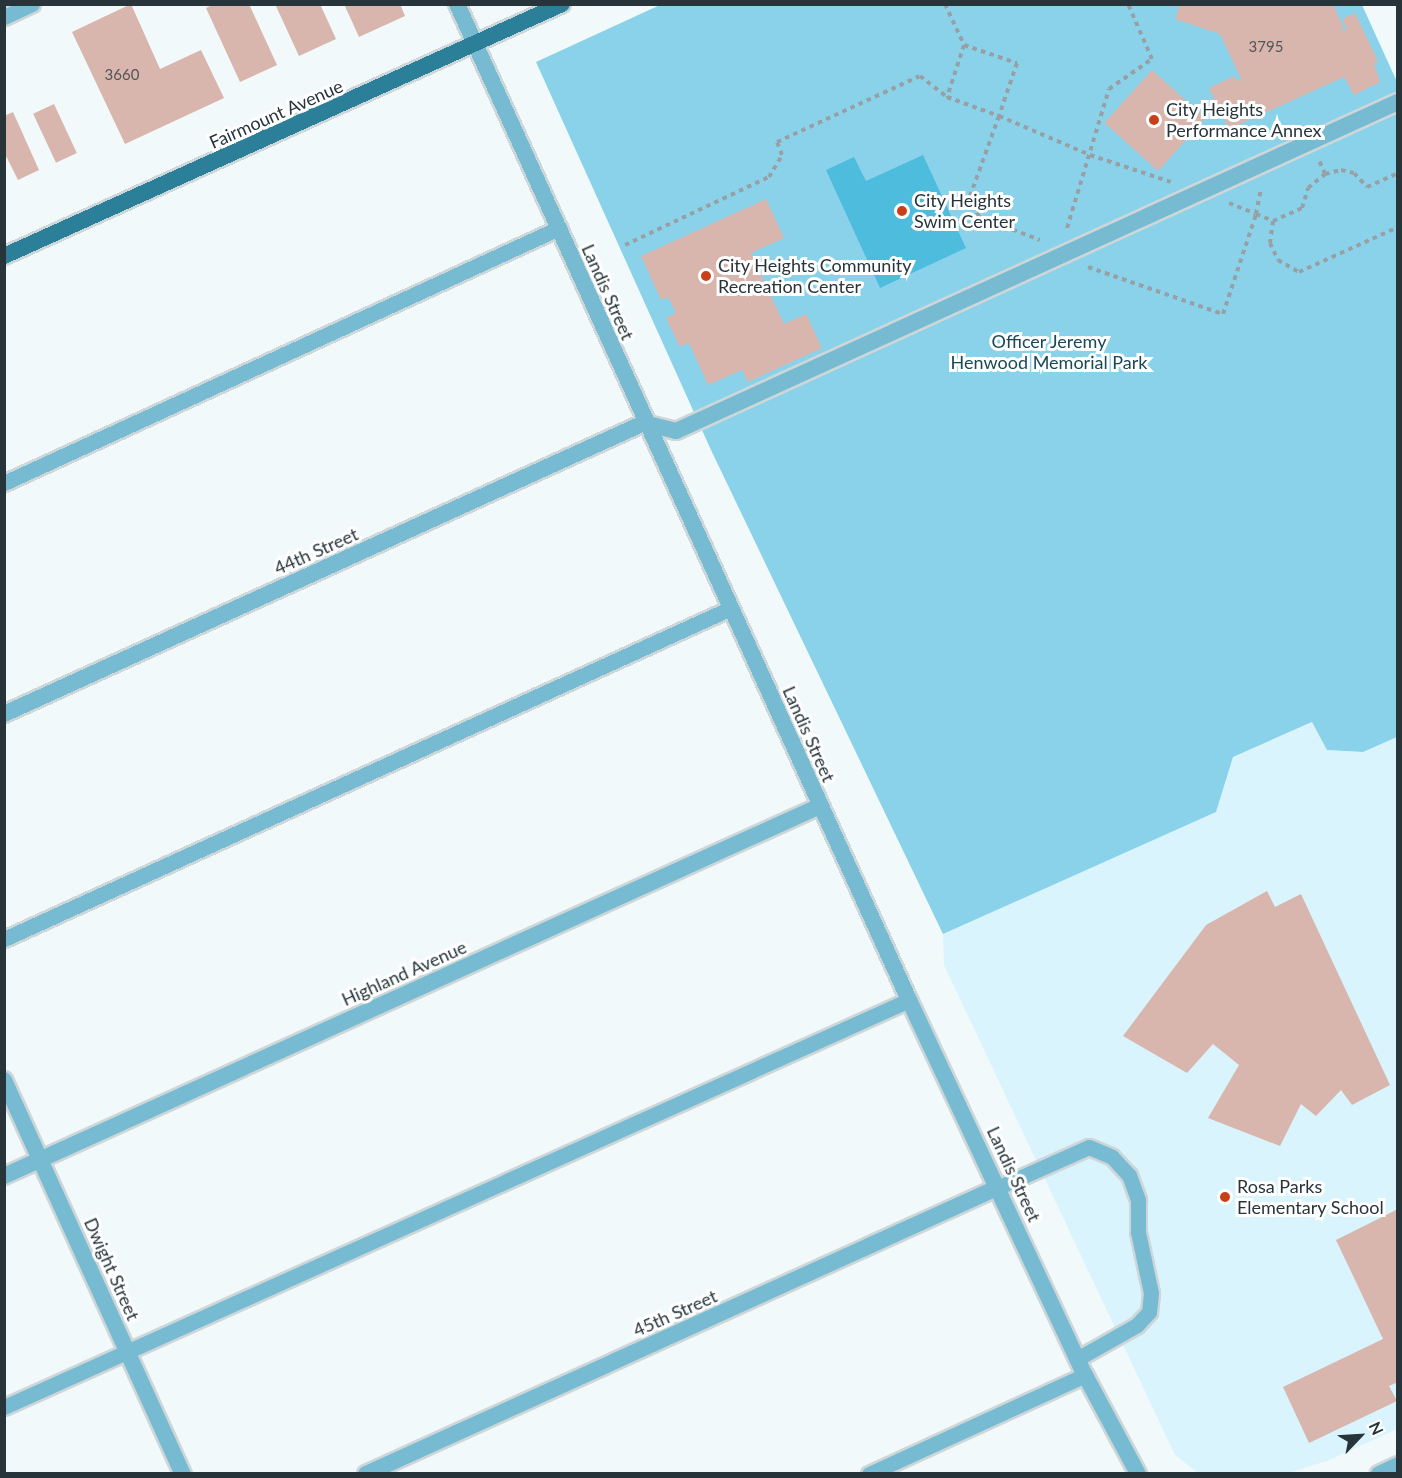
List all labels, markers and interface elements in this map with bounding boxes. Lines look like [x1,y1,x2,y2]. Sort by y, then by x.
house number: 3795 [1249,38,1283,56]
house number: 3660 [105,66,139,84]
street label: Fairmount Avenue [206,75,346,153]
place label: City Heights Performance Annex [1166,99,1322,142]
marker: City Heights Performance Annex [1147,113,1161,127]
place label: City Heights Swim Center [914,190,1015,232]
marker: City Heights Swim Center [895,204,909,218]
street label: Landis Street [577,241,639,343]
place label: City Heights Community Recreation Center [718,255,912,298]
marker: City Heights Community Recreation Center [699,269,713,283]
park label: Officer Jeremy Henwood Memorial Park [951,331,1147,374]
street label: 44th Street [271,523,361,579]
street label: Landis Street [778,683,840,785]
street label: Highland Avenue [338,936,470,1010]
street label: Landis Street [983,1123,1045,1225]
place label: Rosa Parks Elementary School [1237,1176,1384,1218]
marker: Rosa Parks Elementary School [1218,1190,1232,1204]
street label: Dwight Street [80,1214,144,1324]
street label: 45th Street [630,1285,720,1341]
north arrow [1330,1406,1390,1466]
text: N [1366,1419,1388,1438]

